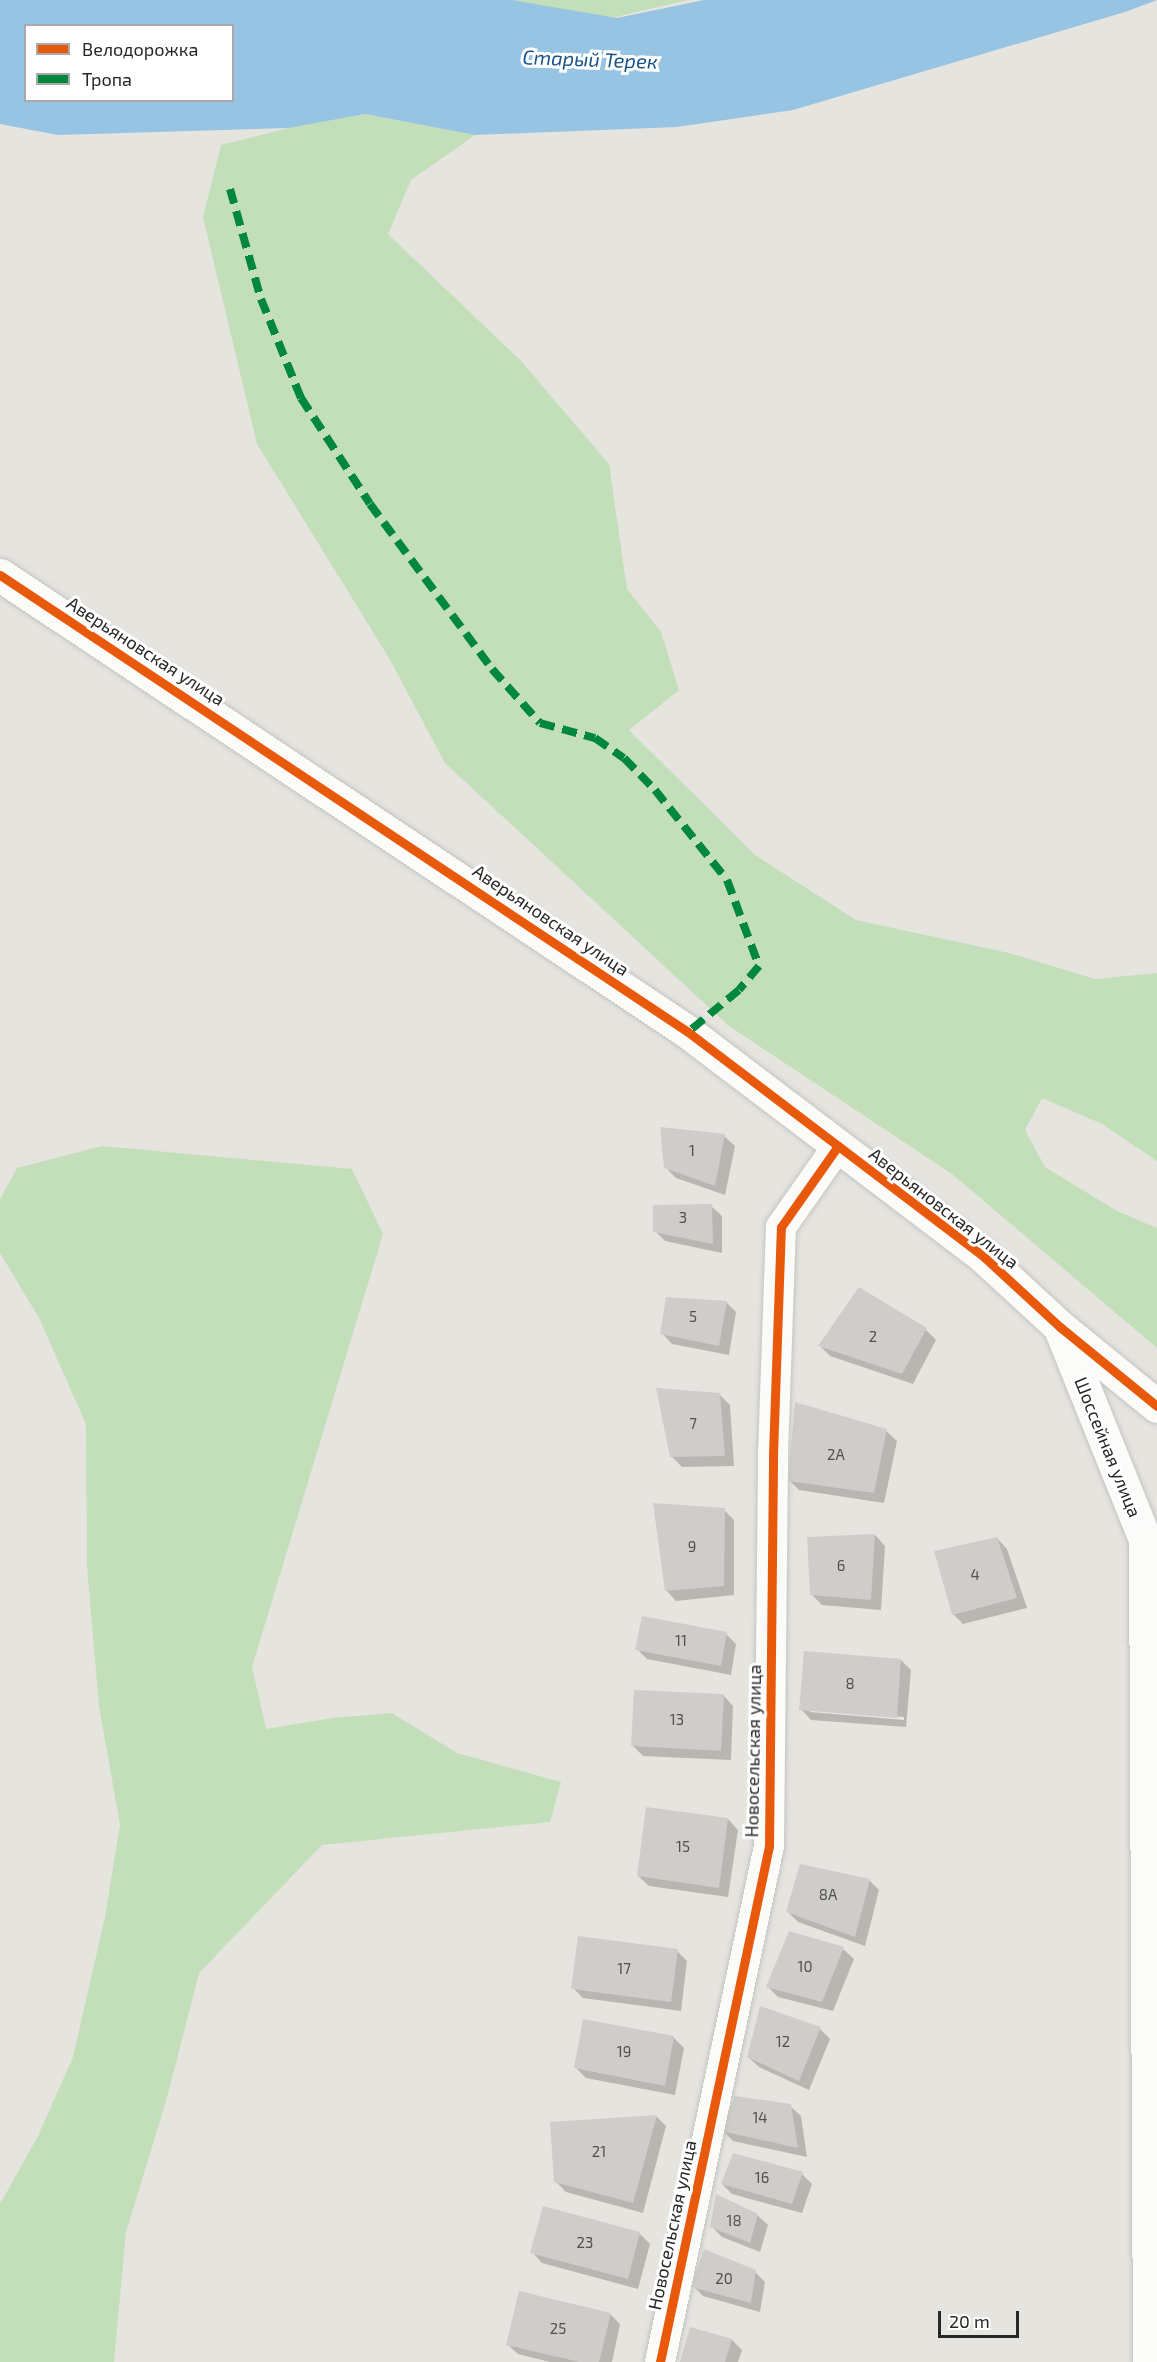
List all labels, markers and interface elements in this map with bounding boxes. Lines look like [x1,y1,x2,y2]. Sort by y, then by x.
legend [24,24,234,102]
text: Велодорожка [82,38,198,60]
water label: Старый Терек [522,45,658,73]
text: Тропа [82,68,132,90]
street label: Аверьяновская улица [63,592,229,710]
street label: Аверьяновская улица [469,860,633,980]
house number: 1 [689,1142,695,1160]
street label: Аверьяновская улица [865,1143,1023,1273]
house number: 3 [679,1209,687,1227]
house number: 5 [689,1308,697,1326]
house number: 2 [869,1328,877,1346]
street label: Шоссейная улица [1070,1374,1146,1520]
house number: 7 [689,1415,697,1433]
house number: 2А [827,1446,845,1464]
house number: 9 [688,1538,696,1556]
house number: 6 [837,1557,845,1575]
house number: 4 [970,1566,980,1584]
house number: 11 [675,1632,687,1650]
street label: Новосельская улица [741,1664,765,1838]
house number: 8 [845,1675,855,1693]
house number: 13 [670,1711,684,1729]
house number: 15 [676,1838,690,1856]
house number: 8А [819,1886,837,1904]
house number: 10 [797,1958,813,1976]
house number: 17 [617,1960,631,1978]
house number: 12 [776,2033,790,2051]
house number: 19 [617,2043,631,2061]
house number: 14 [752,2109,768,2127]
street label: Новосельская улица [643,2138,701,2312]
house number: 21 [592,2143,606,2161]
house number: 16 [755,2169,769,2187]
house number: 18 [726,2212,742,2230]
house number: 23 [577,2234,593,2252]
house number: 20 [715,2270,733,2288]
scale bar [941,2299,1022,2337]
text: 20 m [949,2310,990,2332]
house number: 25 [550,2320,566,2338]

